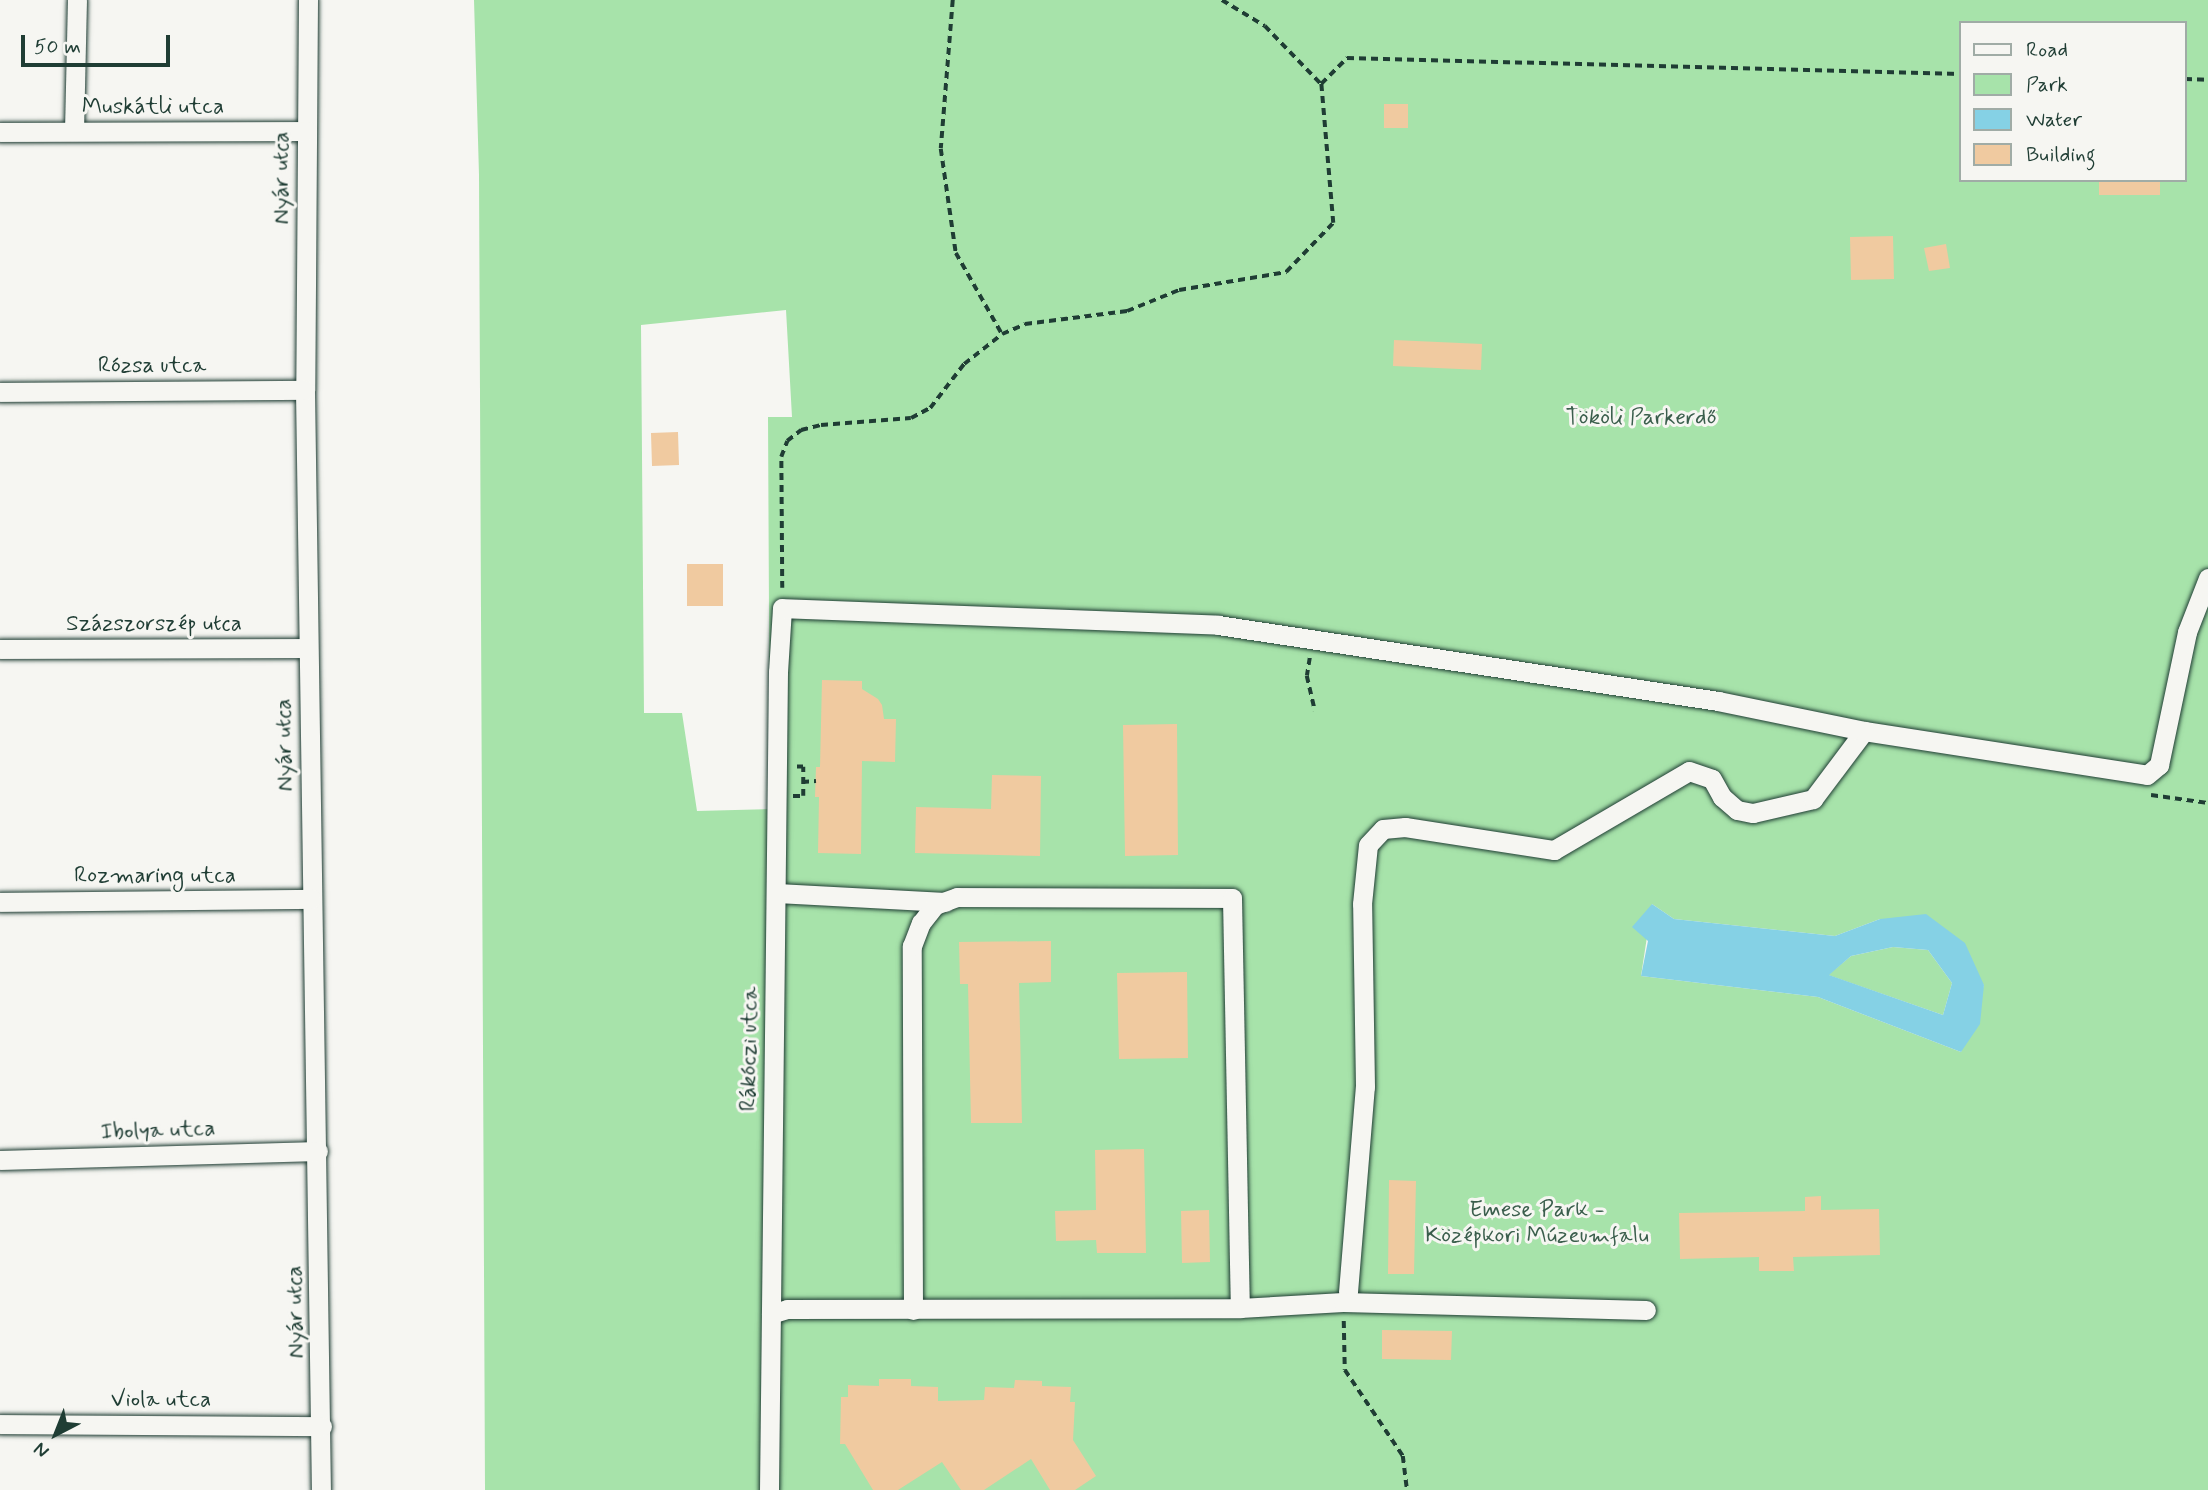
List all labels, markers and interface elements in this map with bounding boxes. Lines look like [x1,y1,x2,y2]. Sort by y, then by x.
scale bar [24,21,173,65]
legend [1960,21,2187,182]
text: 50 m [34,33,81,61]
text: Road [2026,36,2068,64]
text: Park [2026,71,2068,99]
street label: Muskátli utca [82,93,224,121]
text: Water [2026,106,2082,134]
street label: Nyár utca [268,128,296,228]
text: Building [2026,141,2096,169]
street label: Rózsa utca [98,352,206,380]
park label: Tököli Parkerdő [1566,404,1716,432]
street label: Százszorszép utca [63,610,245,638]
street label: Nyár utca [270,695,300,795]
street label: Rozmaring utca [74,862,236,890]
street label: Rákóczi utca [735,986,765,1112]
street label: Ibolya utca [100,1115,216,1147]
park label: Emese Park - Középkori Múzeumfalu [1425,1196,1649,1250]
street label: Nyár utca [281,1262,311,1362]
street label: Viola utca [111,1386,211,1414]
north arrow [21,1399,91,1469]
text: N [29,1436,55,1464]

